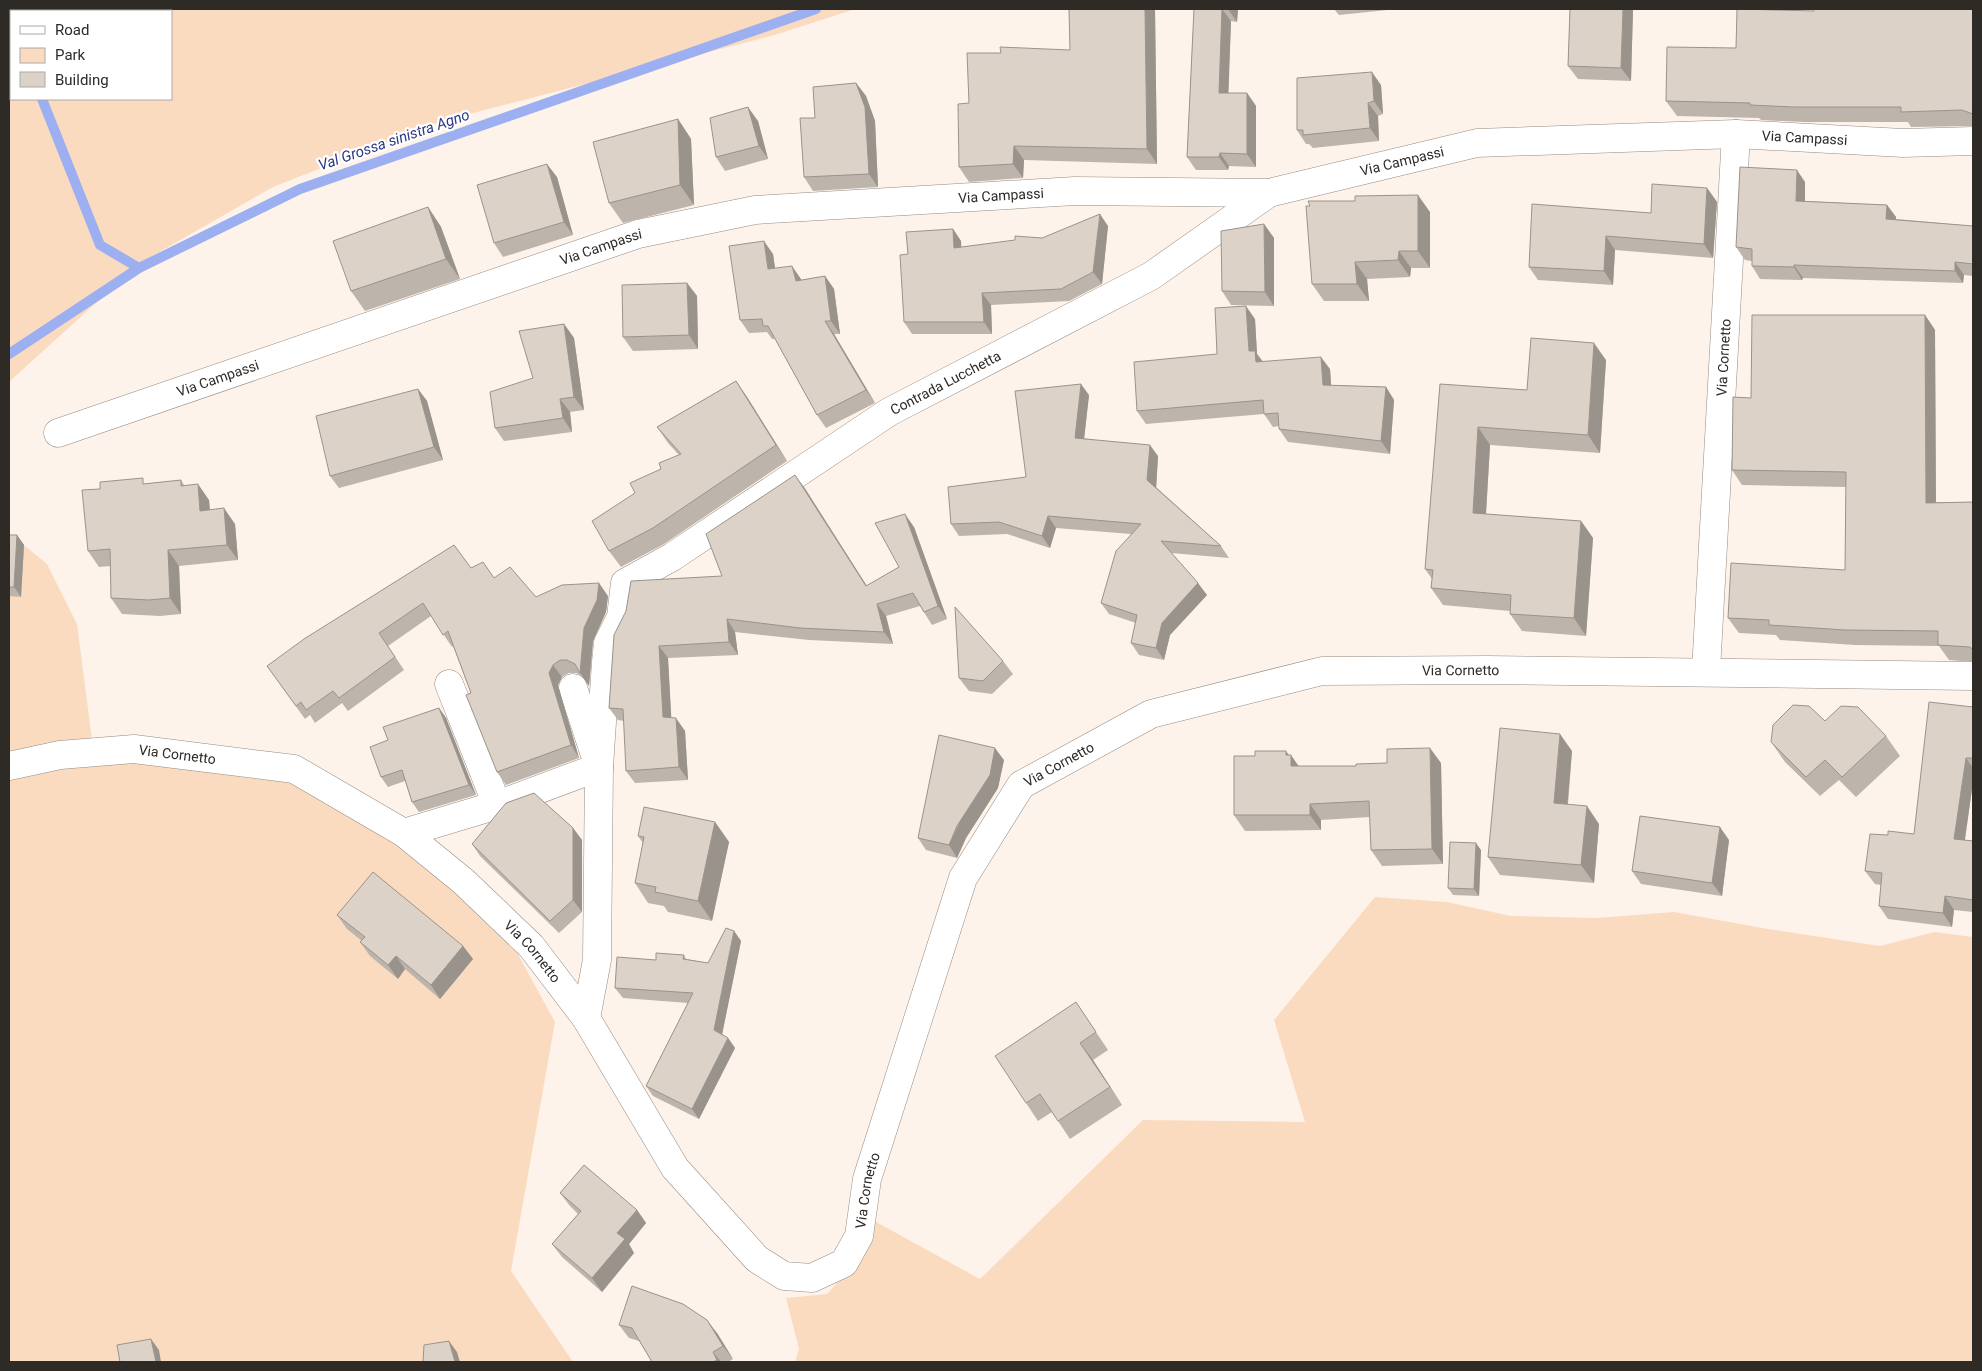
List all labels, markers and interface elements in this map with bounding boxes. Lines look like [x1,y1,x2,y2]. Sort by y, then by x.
legend [10,10,172,100]
text: Road [55,21,89,39]
text: Park [55,46,86,64]
text: Building [55,71,109,89]
water label: Val Grossa sinistra Agno [316,106,472,174]
street label: Via Campassi [1761,127,1848,148]
street label: Via Campassi [1358,143,1446,179]
street label: Via Campassi [958,185,1044,206]
street label: Via Campassi [558,225,643,268]
street label: Via Cornetto [1713,318,1734,397]
street label: Contrada Lucchetta [888,347,1003,418]
street label: Via Campassi [175,357,261,400]
street label: Via Cornetto [1422,662,1500,678]
street label: Via Cornetto [1021,739,1097,790]
street label: Via Cornetto [138,742,217,767]
street label: Via Cornetto [501,917,564,986]
street label: Via Cornetto [852,1150,883,1230]

